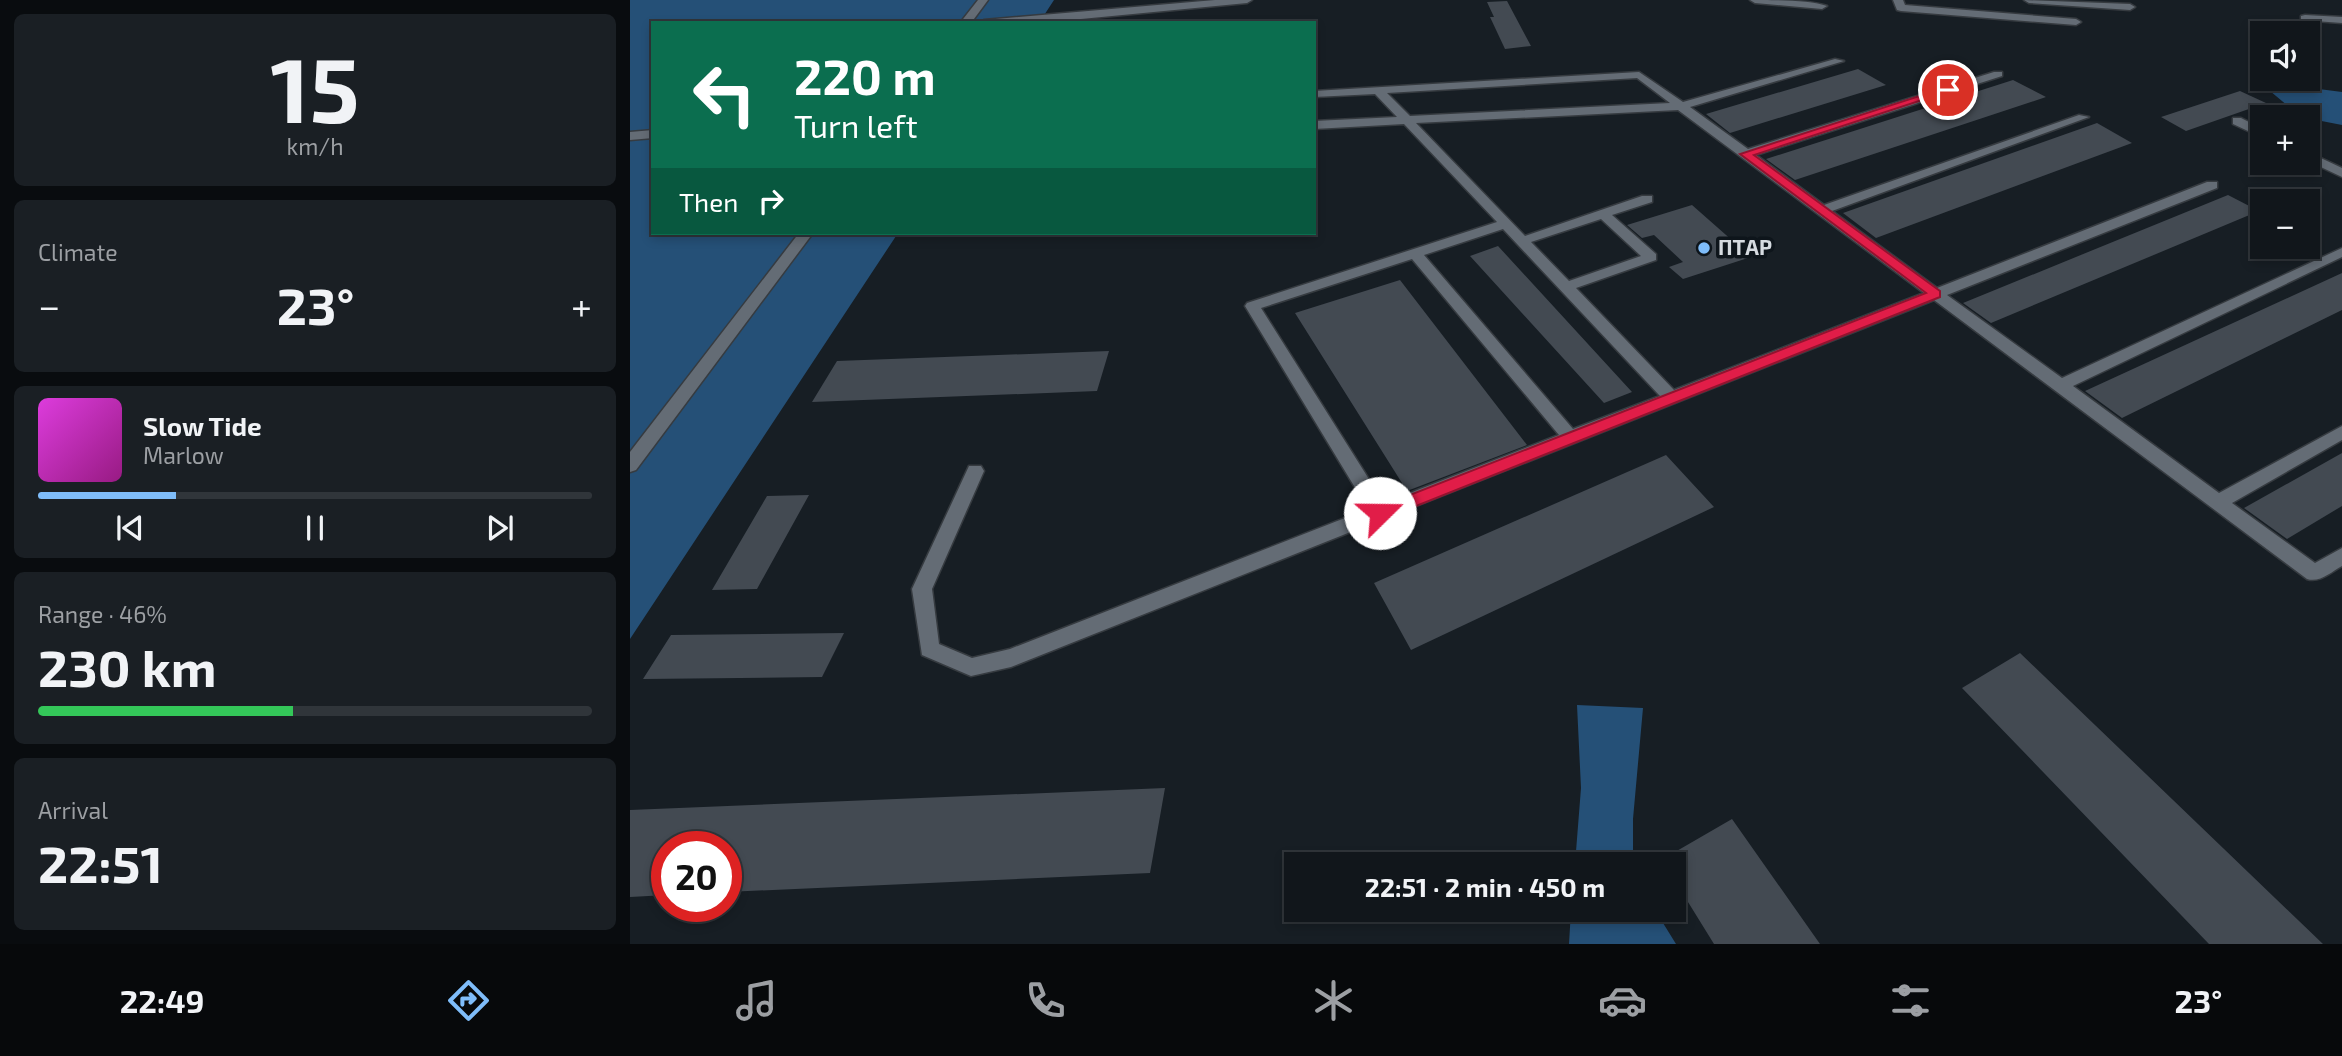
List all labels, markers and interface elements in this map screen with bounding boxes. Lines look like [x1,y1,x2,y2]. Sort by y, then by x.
map controls [2250,21,2320,259]
button: sound [2250,21,2320,91]
text: 15 [270,32,360,141]
text: 220 m [794,46,936,105]
icon: left [679,49,770,140]
pin [1918,60,1978,120]
icon: arrive [1929,71,1967,109]
button: + [2250,105,2320,175]
text: Turn left [794,106,918,144]
text: km/h [286,132,344,160]
icon: right [752,182,790,220]
text: Then [679,186,738,217]
button: − [2250,189,2320,259]
place label: ПТАР [1718,234,1772,259]
text: Climate [38,238,118,266]
marker: ПТАР [1696,240,1712,256]
text: 23° [277,273,354,335]
text: − [38,282,60,328]
text: + [571,282,592,328]
text: Slow Tide [143,410,262,441]
text: Marlow [143,441,224,469]
position arrow [1343,476,1417,550]
icon: previous [111,509,149,547]
icon: pause [296,509,334,547]
icon: next [481,509,519,547]
text: Range · 46% [38,600,167,628]
text: 230 km [38,635,217,697]
text: Arrival [38,796,108,824]
text: 22:51 [38,831,163,893]
speed limit sign: 20 [651,831,742,922]
text: 22:51 · 2 min · 450 m [1365,871,1605,902]
icon: directions [444,976,493,1025]
icon: music [732,976,781,1025]
icon: phone [1021,976,1070,1025]
icon: climate [1309,976,1358,1025]
icon: car [1598,976,1647,1025]
icon: filters [1886,976,1935,1025]
text: 22:49 [120,981,204,1019]
text: 23° [2174,981,2222,1019]

